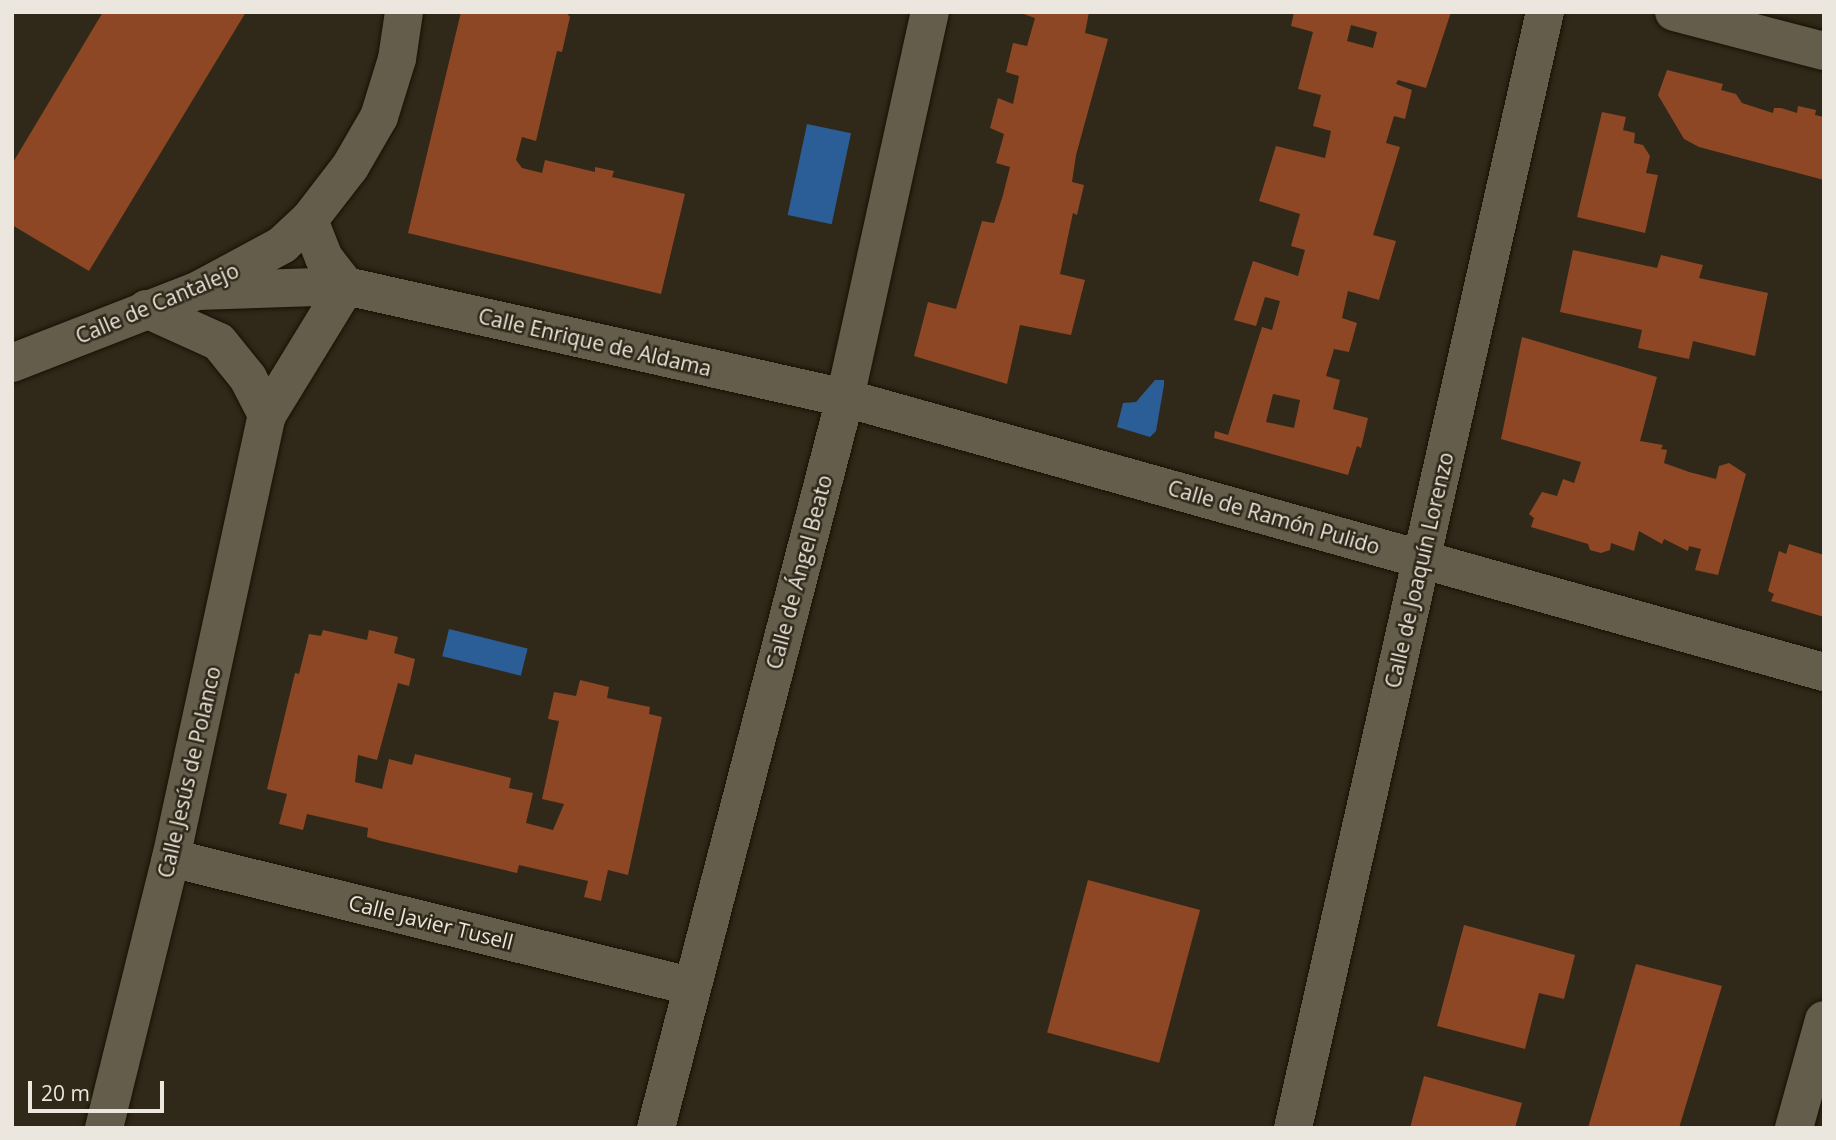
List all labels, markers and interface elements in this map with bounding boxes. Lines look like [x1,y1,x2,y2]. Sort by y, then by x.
street label: Calle de Cantalejo [72,257,242,349]
street label: Calle Enrique de Aldama [476,303,714,381]
street label: Calle de Joaquín Lorenzo [1380,450,1458,690]
street label: Calle de Ángel Beato [761,472,837,672]
street label: Calle de Ramón Pulido [1165,475,1383,559]
street label: Calle Jesús de Polanco [152,664,226,880]
street label: Calle Javier Tusell [346,889,516,955]
scale bar [32,1066,168,1110]
text: 20 m [41,1079,90,1107]

